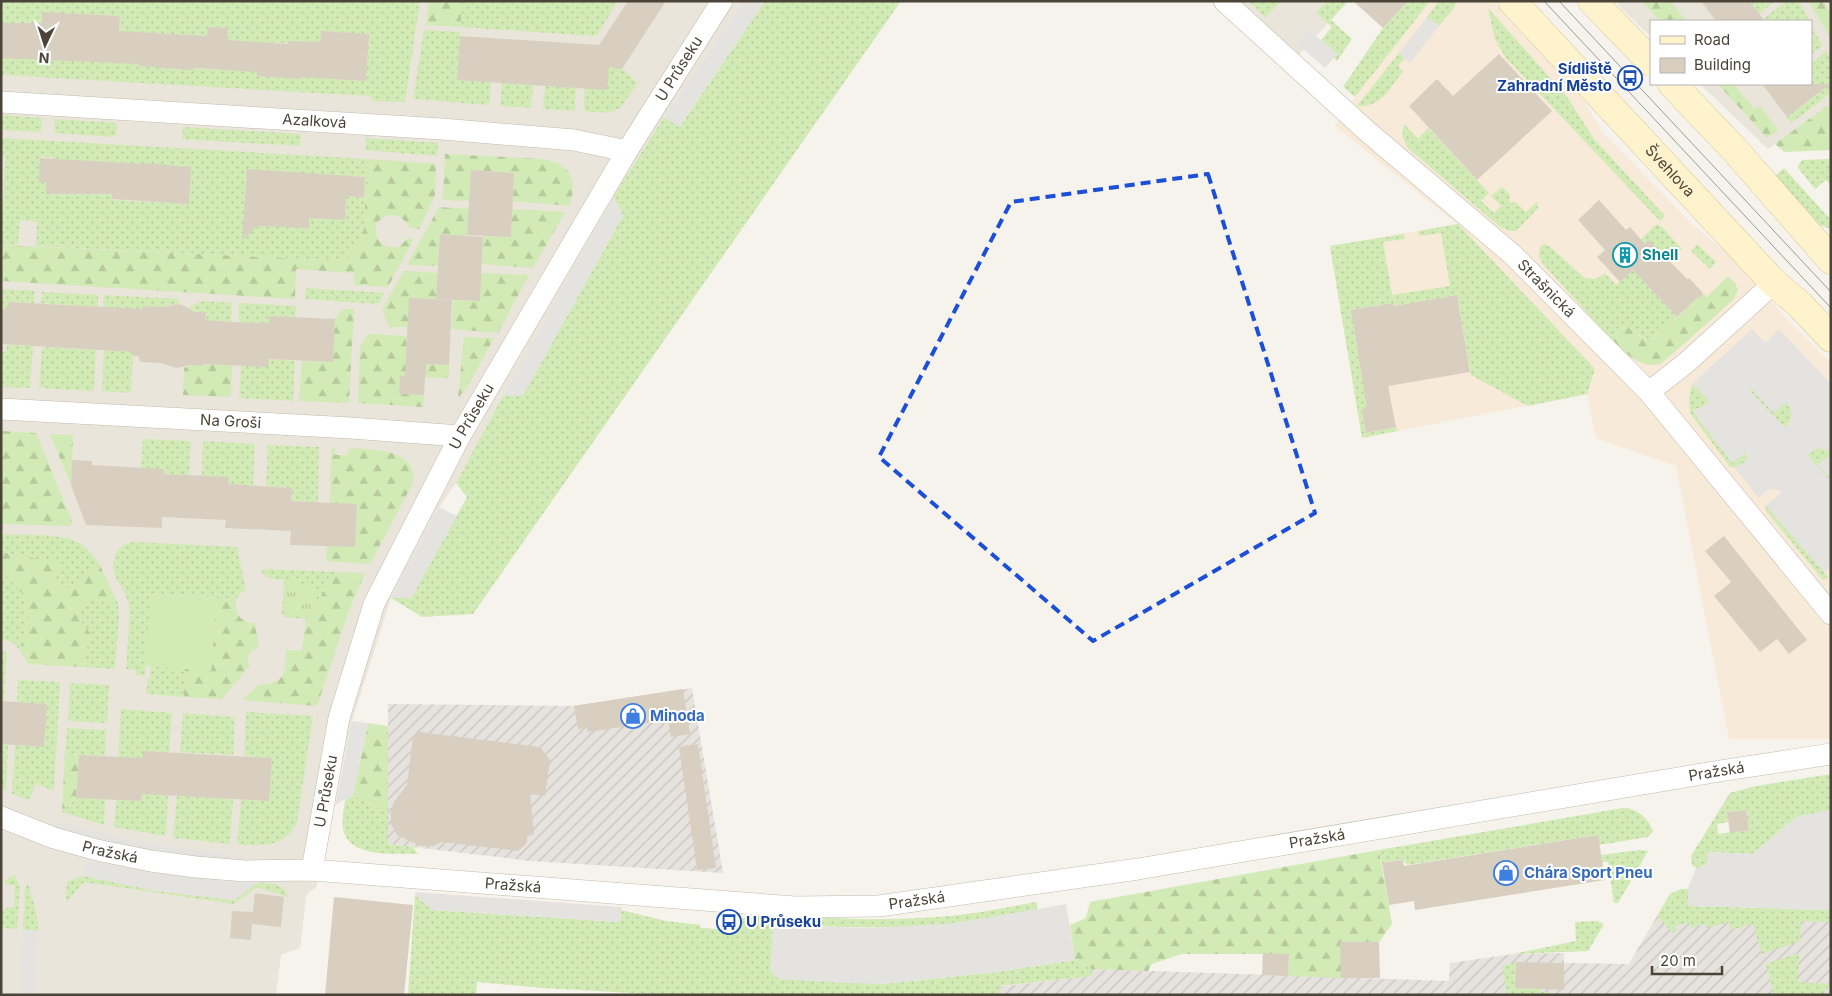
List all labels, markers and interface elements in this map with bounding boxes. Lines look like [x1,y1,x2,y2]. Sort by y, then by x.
north arrow [20,20,70,70]
legend [1650,20,1812,85]
text: Road [1694,30,1730,49]
street label: U Průseku [651,32,706,105]
text: N [38,50,50,67]
text: Building [1694,55,1751,74]
place label: Sídliště Zahradní Město [1497,59,1612,95]
bus stop icon: Sídliště Zahradní Město [1617,65,1643,91]
street label: Azalková [282,109,347,132]
street label: Švehlova [1641,141,1699,201]
building icon: Shell [1612,242,1638,268]
place label: Shell [1642,245,1678,264]
street label: Strašnická [1514,255,1580,321]
street label: U Průseku [445,380,498,453]
street label: Na Groši [200,410,262,432]
shop icon: Minoda [620,703,646,729]
place label: Minoda [650,706,705,725]
street label: U Průseku [310,753,341,829]
street label: Pražská [1687,757,1746,785]
street label: Pražská [1288,824,1346,852]
street label: Pražská [80,836,140,867]
shop icon: Chára Sport Pneu [1493,860,1519,886]
place label: Chára Sport Pneu [1524,863,1653,882]
street label: Pražská [484,873,542,897]
street label: Pražská [887,887,946,914]
bus stop icon: U Průseku [716,909,742,935]
place label: U Průseku [746,912,821,931]
scale bar [1652,944,1722,976]
text: 20 m [1660,951,1696,970]

